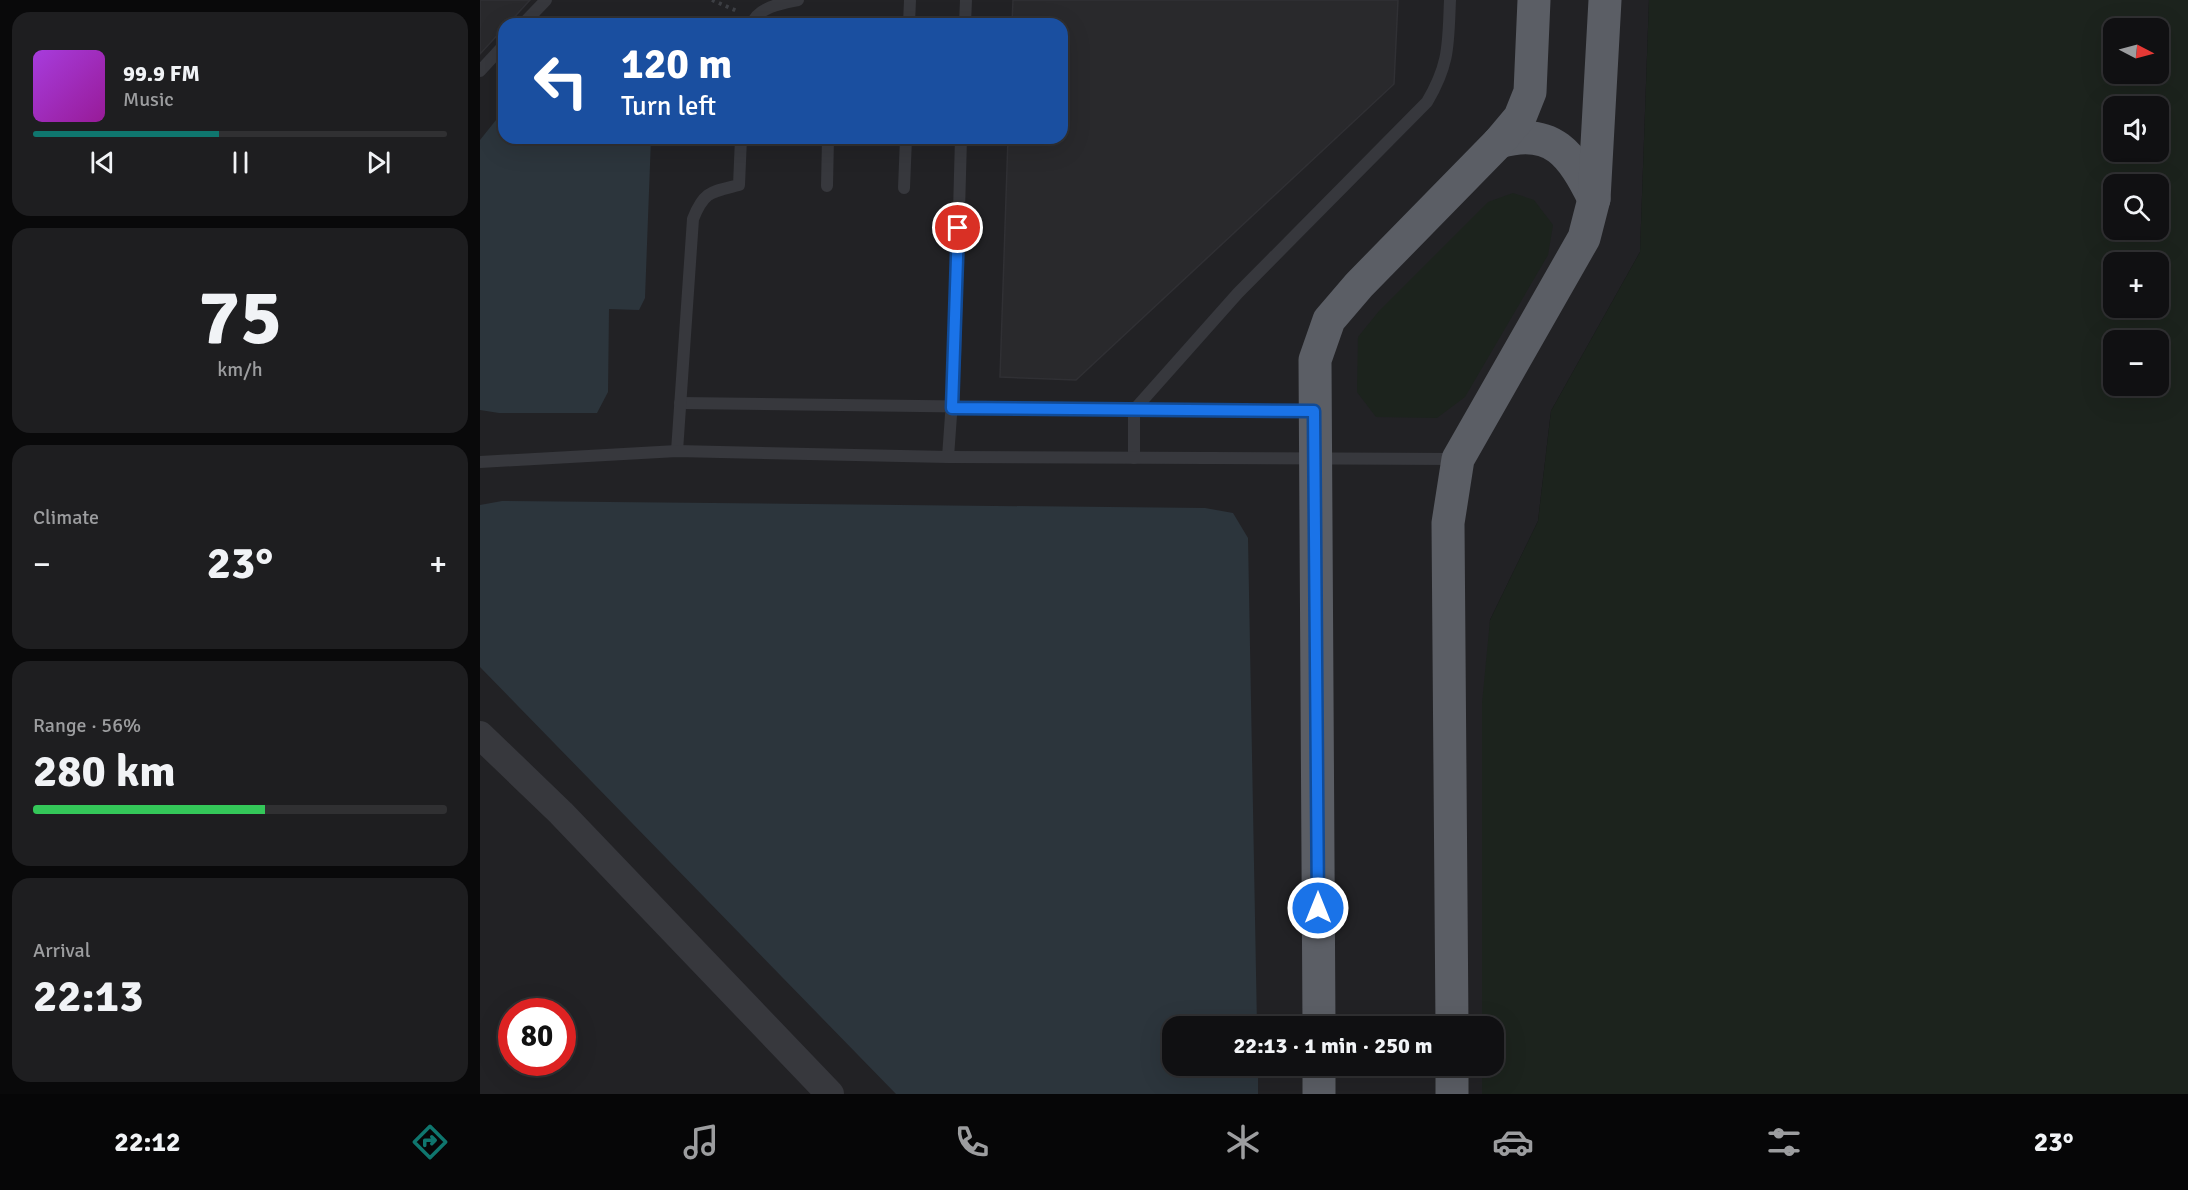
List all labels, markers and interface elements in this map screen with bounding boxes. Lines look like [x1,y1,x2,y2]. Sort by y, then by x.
north arrow [2103,18,2169,84]
map controls [2103,18,2169,396]
text: 120 m [621,39,732,90]
icon: left [522,42,600,120]
text: 99.9 FM [123,60,200,87]
text: Music [123,87,174,112]
text: Turn left [621,90,716,123]
button: sound [2103,96,2169,162]
icon: previous [86,146,119,179]
icon: pause [224,146,257,179]
icon: next [362,146,395,179]
button: search [2103,174,2169,240]
pin [932,202,983,253]
icon: arrive [941,211,974,244]
button: + [2103,252,2169,318]
text: 75 [198,270,282,366]
button: − [2103,330,2169,396]
text: km/h [217,357,263,382]
text: Climate [33,505,99,530]
text: 23° [207,536,273,591]
text: − [33,544,51,585]
text: + [429,544,447,585]
text: Range · 56% [33,713,141,738]
text: 280 km [33,744,176,799]
position arrow [1286,876,1350,940]
text: Arrival [33,938,91,963]
text: 22:13 [33,969,143,1024]
speed limit sign: 80 [498,998,576,1076]
text: 22:13 · 1 min · 250 m [1233,1032,1433,1059]
icon: directions [409,1121,451,1163]
icon: music [680,1121,722,1163]
icon: phone [951,1121,993,1163]
icon: climate [1222,1121,1264,1163]
icon: car [1492,1121,1534,1163]
icon: filters [1763,1121,1805,1163]
text: 22:12 [114,1126,181,1159]
text: 23° [2034,1126,2074,1159]

